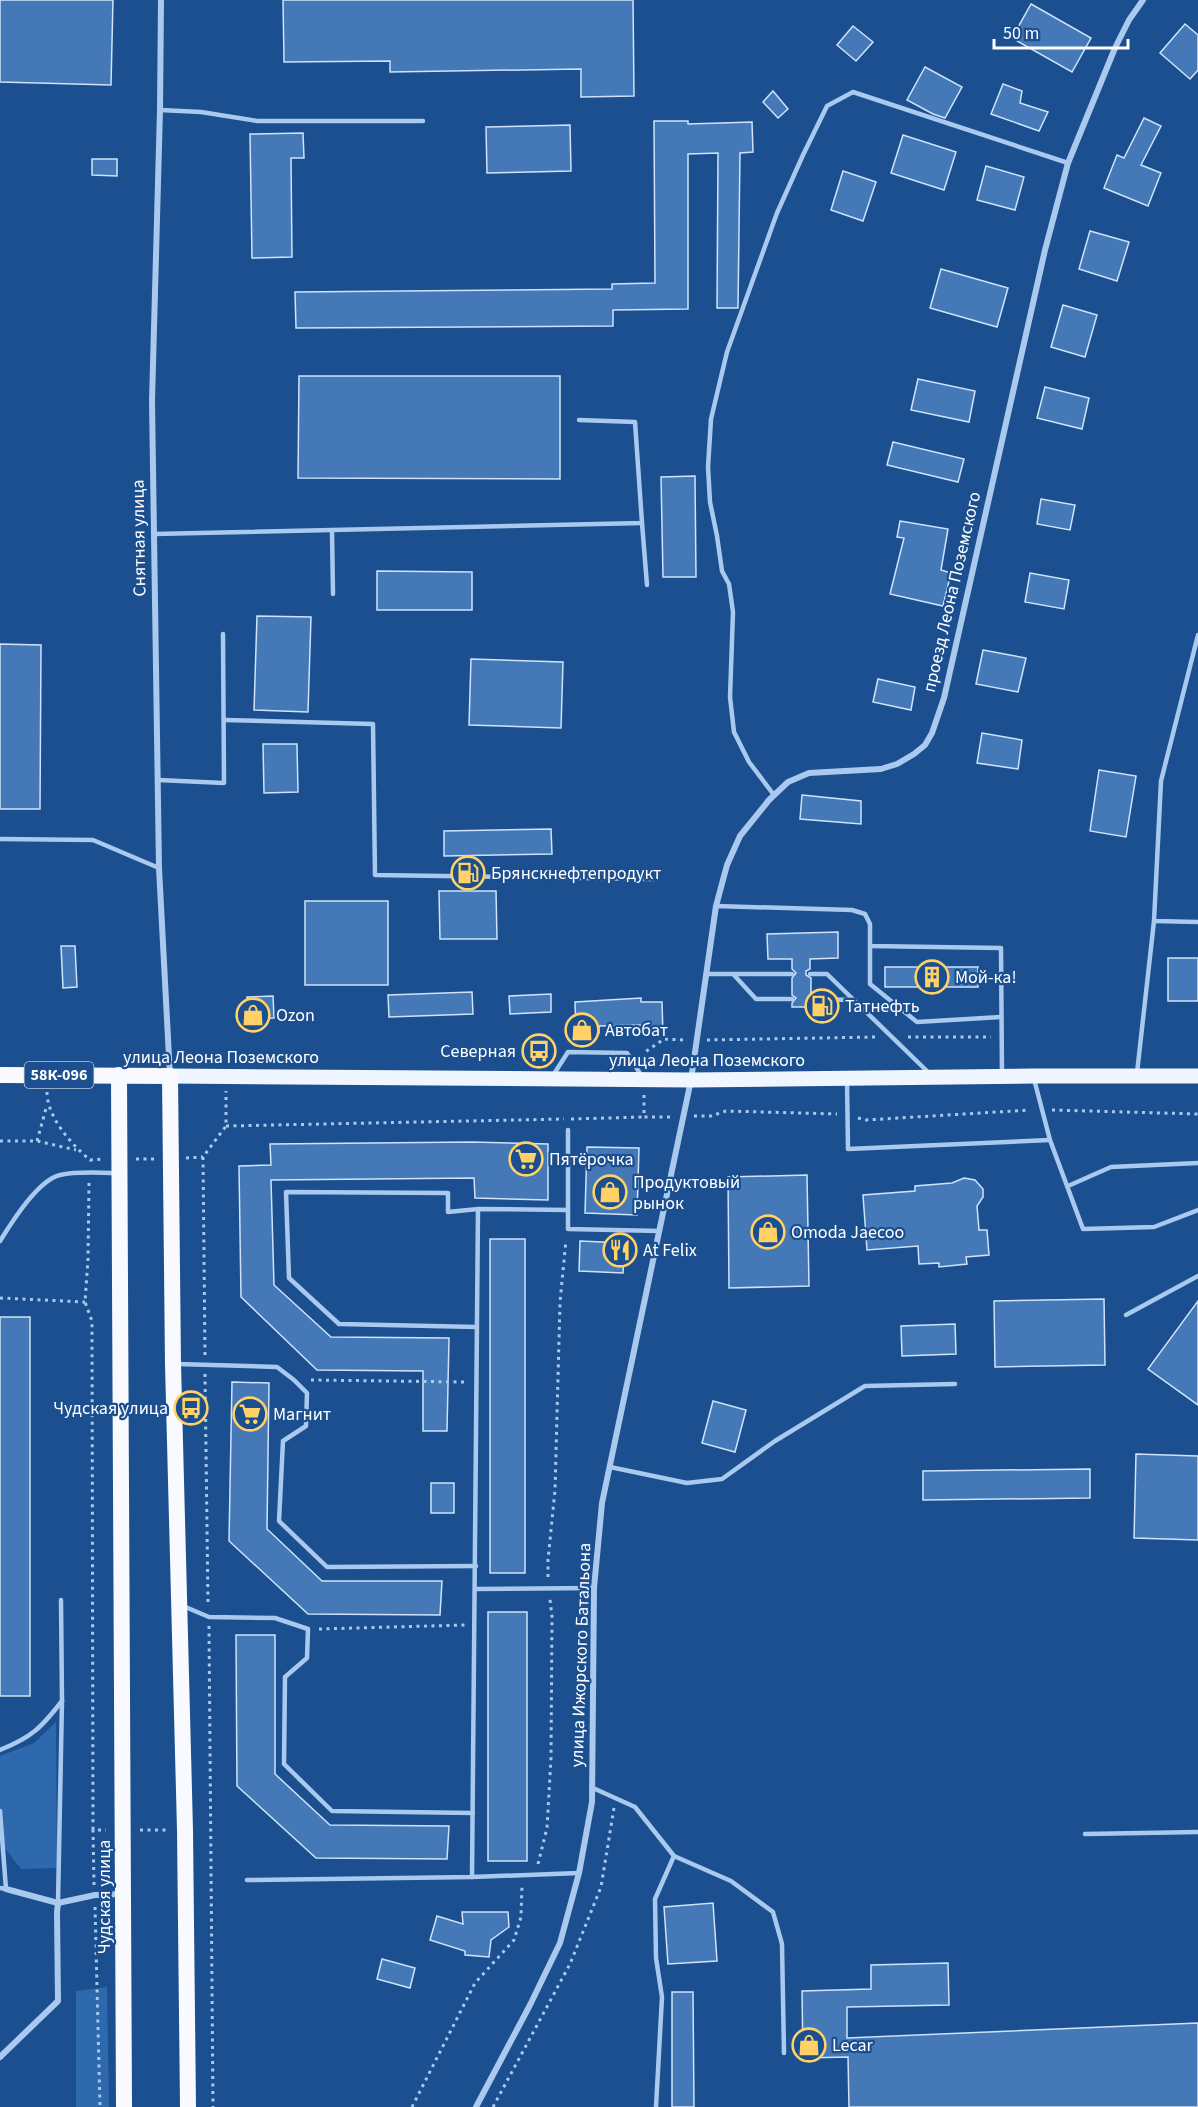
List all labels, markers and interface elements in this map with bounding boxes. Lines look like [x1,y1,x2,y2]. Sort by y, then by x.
scale bar [994,12,1128,50]
text: 50 m [1003,21,1039,46]
street label: Снятная улица [125,479,153,597]
street label: проезд Леона Поземского [917,489,987,695]
fuel station icon: Брянскнефтепродукт [450,855,486,891]
place label: Брянскнефтепродукт [491,861,661,886]
building icon: Мой-ка! [914,959,950,995]
place label: Мой-ка! [955,965,1017,990]
fuel station icon: Татнефть [804,988,840,1024]
place label: Татнефть [845,994,920,1019]
shop icon: Ozon [235,997,271,1033]
place label: Ozon [276,1003,315,1028]
shop icon: Автобат [564,1012,600,1048]
place label: Автобат [605,1018,668,1043]
bus stop icon: Северная [521,1033,557,1069]
place label: Северная [440,1039,516,1064]
street label: улица Леона Поземского [123,1045,319,1070]
street label: улица Леона Поземского [609,1048,805,1073]
road number: 58К-096 [25,1062,94,1088]
supermarket icon: Пятёрочка [508,1141,544,1177]
place label: Пятёрочка [549,1147,634,1172]
place label: Продуктовый рынок [633,1170,740,1216]
shop icon: Продуктовый рынок [592,1174,628,1210]
shop icon: Omoda Jaecoo [750,1214,786,1250]
place label: Omoda Jaecoo [791,1220,904,1245]
restaurant icon: At Felix [602,1232,638,1268]
place label: At Felix [643,1238,697,1263]
bus stop icon: Чудская улица [173,1390,209,1426]
place label: Чудская улица [53,1396,168,1421]
supermarket icon: Магнит [232,1396,268,1432]
place label: Магнит [273,1402,331,1427]
street label: улица Ижорского Батальона [565,1542,597,1768]
street label: Чудская улица [92,1840,117,1954]
shop icon: Lecar [791,2027,827,2063]
place label: Lecar [832,2033,874,2058]

